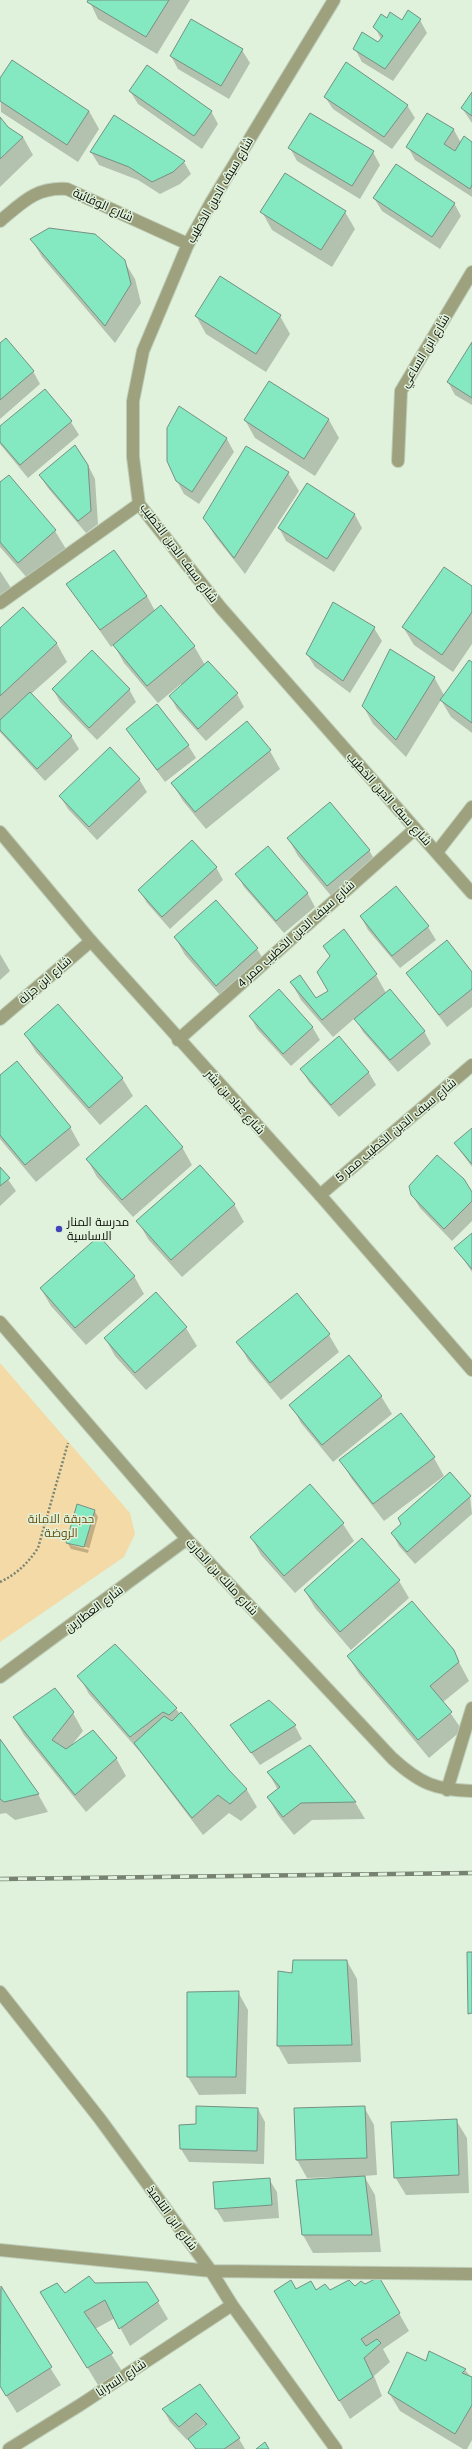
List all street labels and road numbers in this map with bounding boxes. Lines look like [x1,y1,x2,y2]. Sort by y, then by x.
street label: شارع سيف الدين الخطيب [184,134,257,246]
street label: شارع الوفائية [70,185,135,225]
street label: شارع ابن الساعي [398,312,455,392]
street label: شارع سيف الدين الخطيب [137,501,221,606]
street label: شارع سيف الدين الخطيب [343,750,434,849]
street label: شارع سيف الدين الخطيب ممر 4 [235,878,358,991]
street label: شارع ابن جزلة [16,953,75,1007]
street label: شارع عباد بن بشر [201,1066,268,1138]
street label: شارع سيف الدين الخطيب ممر 5 [333,1076,460,1185]
street label: شارع مالك بن الحارث [182,1536,261,1619]
street label: شارع العطارين [62,1583,126,1636]
street label: شارع ابن التلميذ [143,2183,200,2254]
street label: شارع السرايا [93,2357,149,2400]

